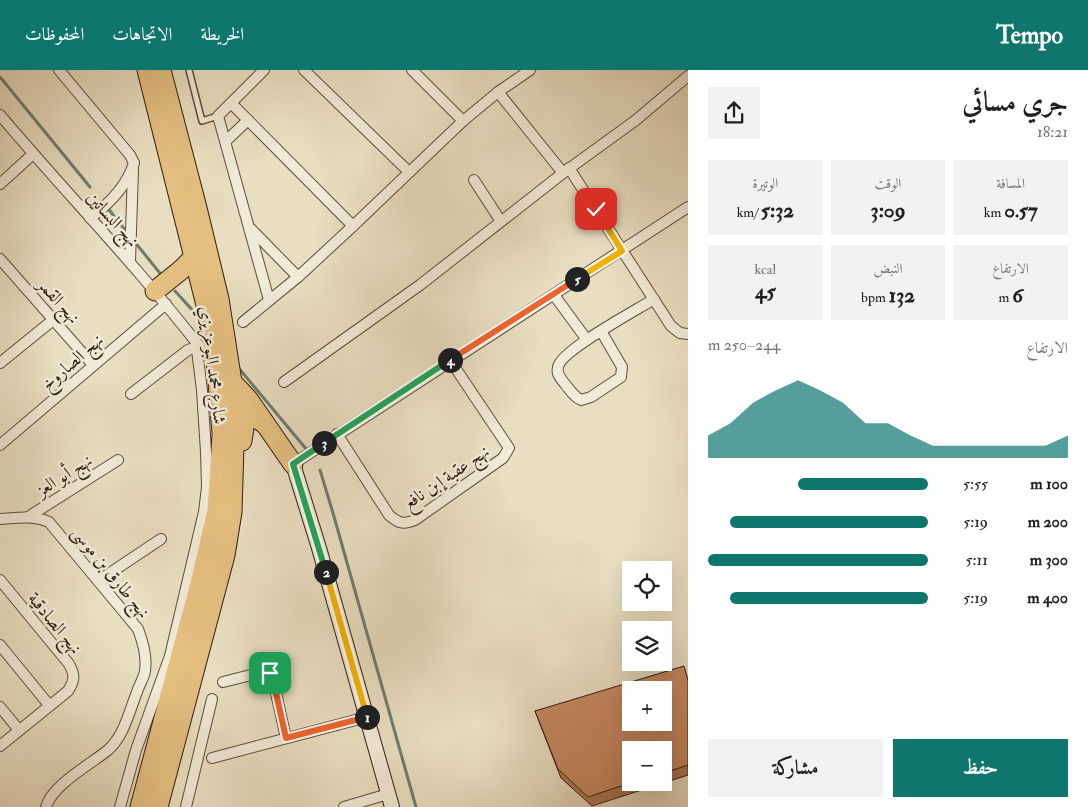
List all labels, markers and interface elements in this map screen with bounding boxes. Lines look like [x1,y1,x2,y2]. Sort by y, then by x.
text: Tempo [996,20,1063,51]
text: المحفوظات [25,23,84,46]
text: الاتجاهات [112,23,172,46]
text: الخريطة [200,23,244,46]
text: جري مسائي [962,85,1068,120]
button: share [708,87,760,139]
text: 18:21 [1037,122,1068,142]
text: الوتيرة [752,175,778,192]
text: الوقت [875,175,901,192]
text: المسافة [996,175,1025,192]
street label: نهج البساتين [78,186,144,255]
pin [575,188,617,230]
icon: check [582,195,610,223]
text: 5:32 [761,197,794,224]
text: 3:09 [871,197,905,224]
text: 0.57 [1004,197,1038,224]
text: /km [737,204,761,221]
text: km [984,204,1004,221]
text: النبض [874,260,902,277]
text: الارتفاع [993,260,1029,277]
text: kcal [755,261,776,278]
pin: 5 [564,266,590,292]
text: 5 [574,271,581,288]
street label: نهج القمر [28,272,85,332]
text: 45 [755,278,776,305]
text: 132 [889,282,915,309]
text: 6 [1012,282,1023,309]
text: bpm [861,289,889,306]
text: m [998,289,1012,306]
street label: شارع محمد البوعزيزي [191,305,231,426]
street label: نهج الصاروخ [36,329,111,399]
text: 244–250 m [708,335,780,355]
text: الارتفاع [1026,338,1068,358]
pin: 4 [438,348,462,372]
text: 4 [447,352,454,369]
pin: 3 [312,430,336,456]
text: 3 [322,435,327,452]
street label: نهج عقبة إبن نافع [399,440,496,518]
street label: نهج أبو العز [29,447,99,506]
text: 5:55 [963,474,988,494]
text: 100 m [1030,474,1068,494]
text: 5:19 [963,512,988,532]
text: 200 m [1028,512,1068,532]
street label: نهج طارق بن موسى [63,521,155,626]
text: 5:11 [966,550,988,570]
text: 300 m [1030,550,1068,570]
pin: 2 [314,560,338,584]
map controls [622,561,672,791]
button: locate [622,561,672,611]
text: 2 [323,564,330,581]
street label: نهج الصادقية [19,587,87,662]
text: 5:19 [963,588,988,608]
text: 400 m [1027,588,1068,608]
button: layers [622,621,672,671]
pin [249,652,291,694]
icon: arrive [256,659,284,687]
button: + [622,681,672,731]
pin: 1 [354,704,380,730]
text: 1 [365,709,370,726]
button: مشاركة [708,739,883,797]
button: حفظ [893,739,1068,797]
button: − [622,741,672,791]

